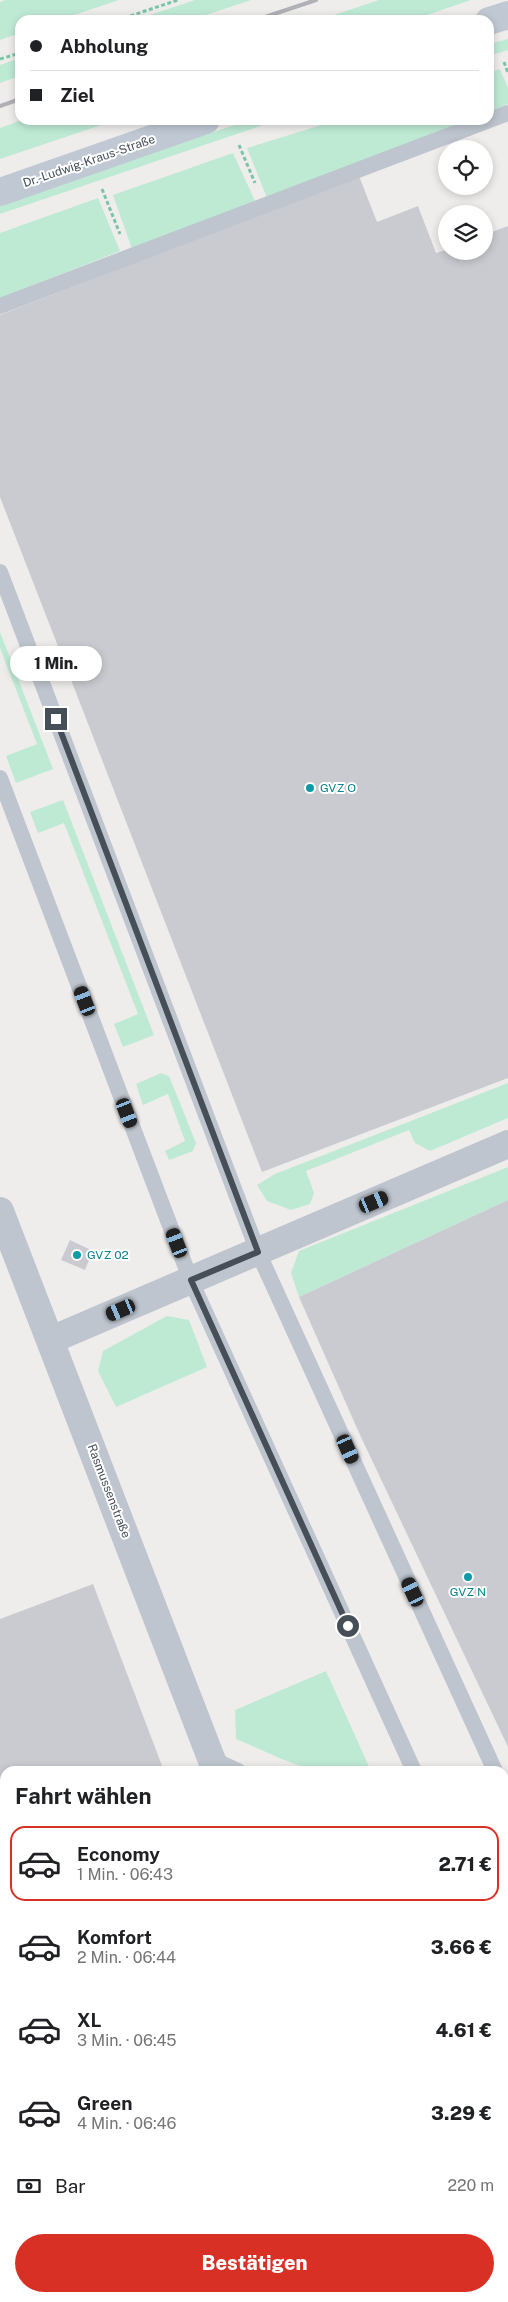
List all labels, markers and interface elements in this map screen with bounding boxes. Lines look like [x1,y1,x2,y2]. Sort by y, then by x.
text: Abholung [60,35,148,57]
text: Ziel [60,84,95,106]
street label: Dr.-Ludwig-Kraus-Straße [21,132,157,190]
map controls [438,140,493,260]
button: locate [438,140,493,195]
button: layers [438,205,493,260]
callout: 1 Min. [10,646,102,682]
text: 1 Min. [34,654,78,673]
route end [45,708,67,730]
place label: GVZ O [320,781,356,795]
marker: GVZ O [304,782,316,794]
car [72,984,97,1018]
car [114,1096,139,1130]
car [357,1189,390,1215]
car [164,1226,189,1260]
place label: GVZ 02 [87,1248,129,1262]
marker: GVZ 02 [71,1249,83,1261]
car [104,1297,137,1323]
car [335,1432,360,1466]
street label: Rasmussenstraße [85,1442,133,1540]
marker: GVZ N [462,1571,474,1583]
car [399,1575,426,1609]
place label: GVZ N [450,1585,486,1599]
route start [337,1615,359,1637]
text: Fahrt wählen [15,1783,152,1809]
icon: car [17,1841,62,1886]
text: Economy [77,1843,160,1865]
text: 2.71 € [438,1853,492,1875]
text: 1 Min. · 06:43 [77,1865,173,1884]
icon: car [17,1924,62,1969]
text: Komfort [77,1926,152,1948]
text: 3.66 € [431,1936,492,1958]
text: 2 Min. · 06:44 [77,1948,176,1967]
icon: car [17,2007,62,2052]
text: XL [77,2009,102,2031]
text: 4.61 € [436,2019,492,2041]
text: 3 Min. · 06:45 [77,2031,177,2050]
icon: car [17,2090,62,2135]
text: Green [77,2092,132,2114]
text: 3.29 € [431,2102,492,2124]
text: 4 Min. · 06:46 [77,2114,176,2133]
icon: cash [15,2172,43,2200]
text: Bar [55,2175,86,2197]
text: 220 m [447,2176,494,2195]
button: Bestätigen [15,2234,494,2292]

